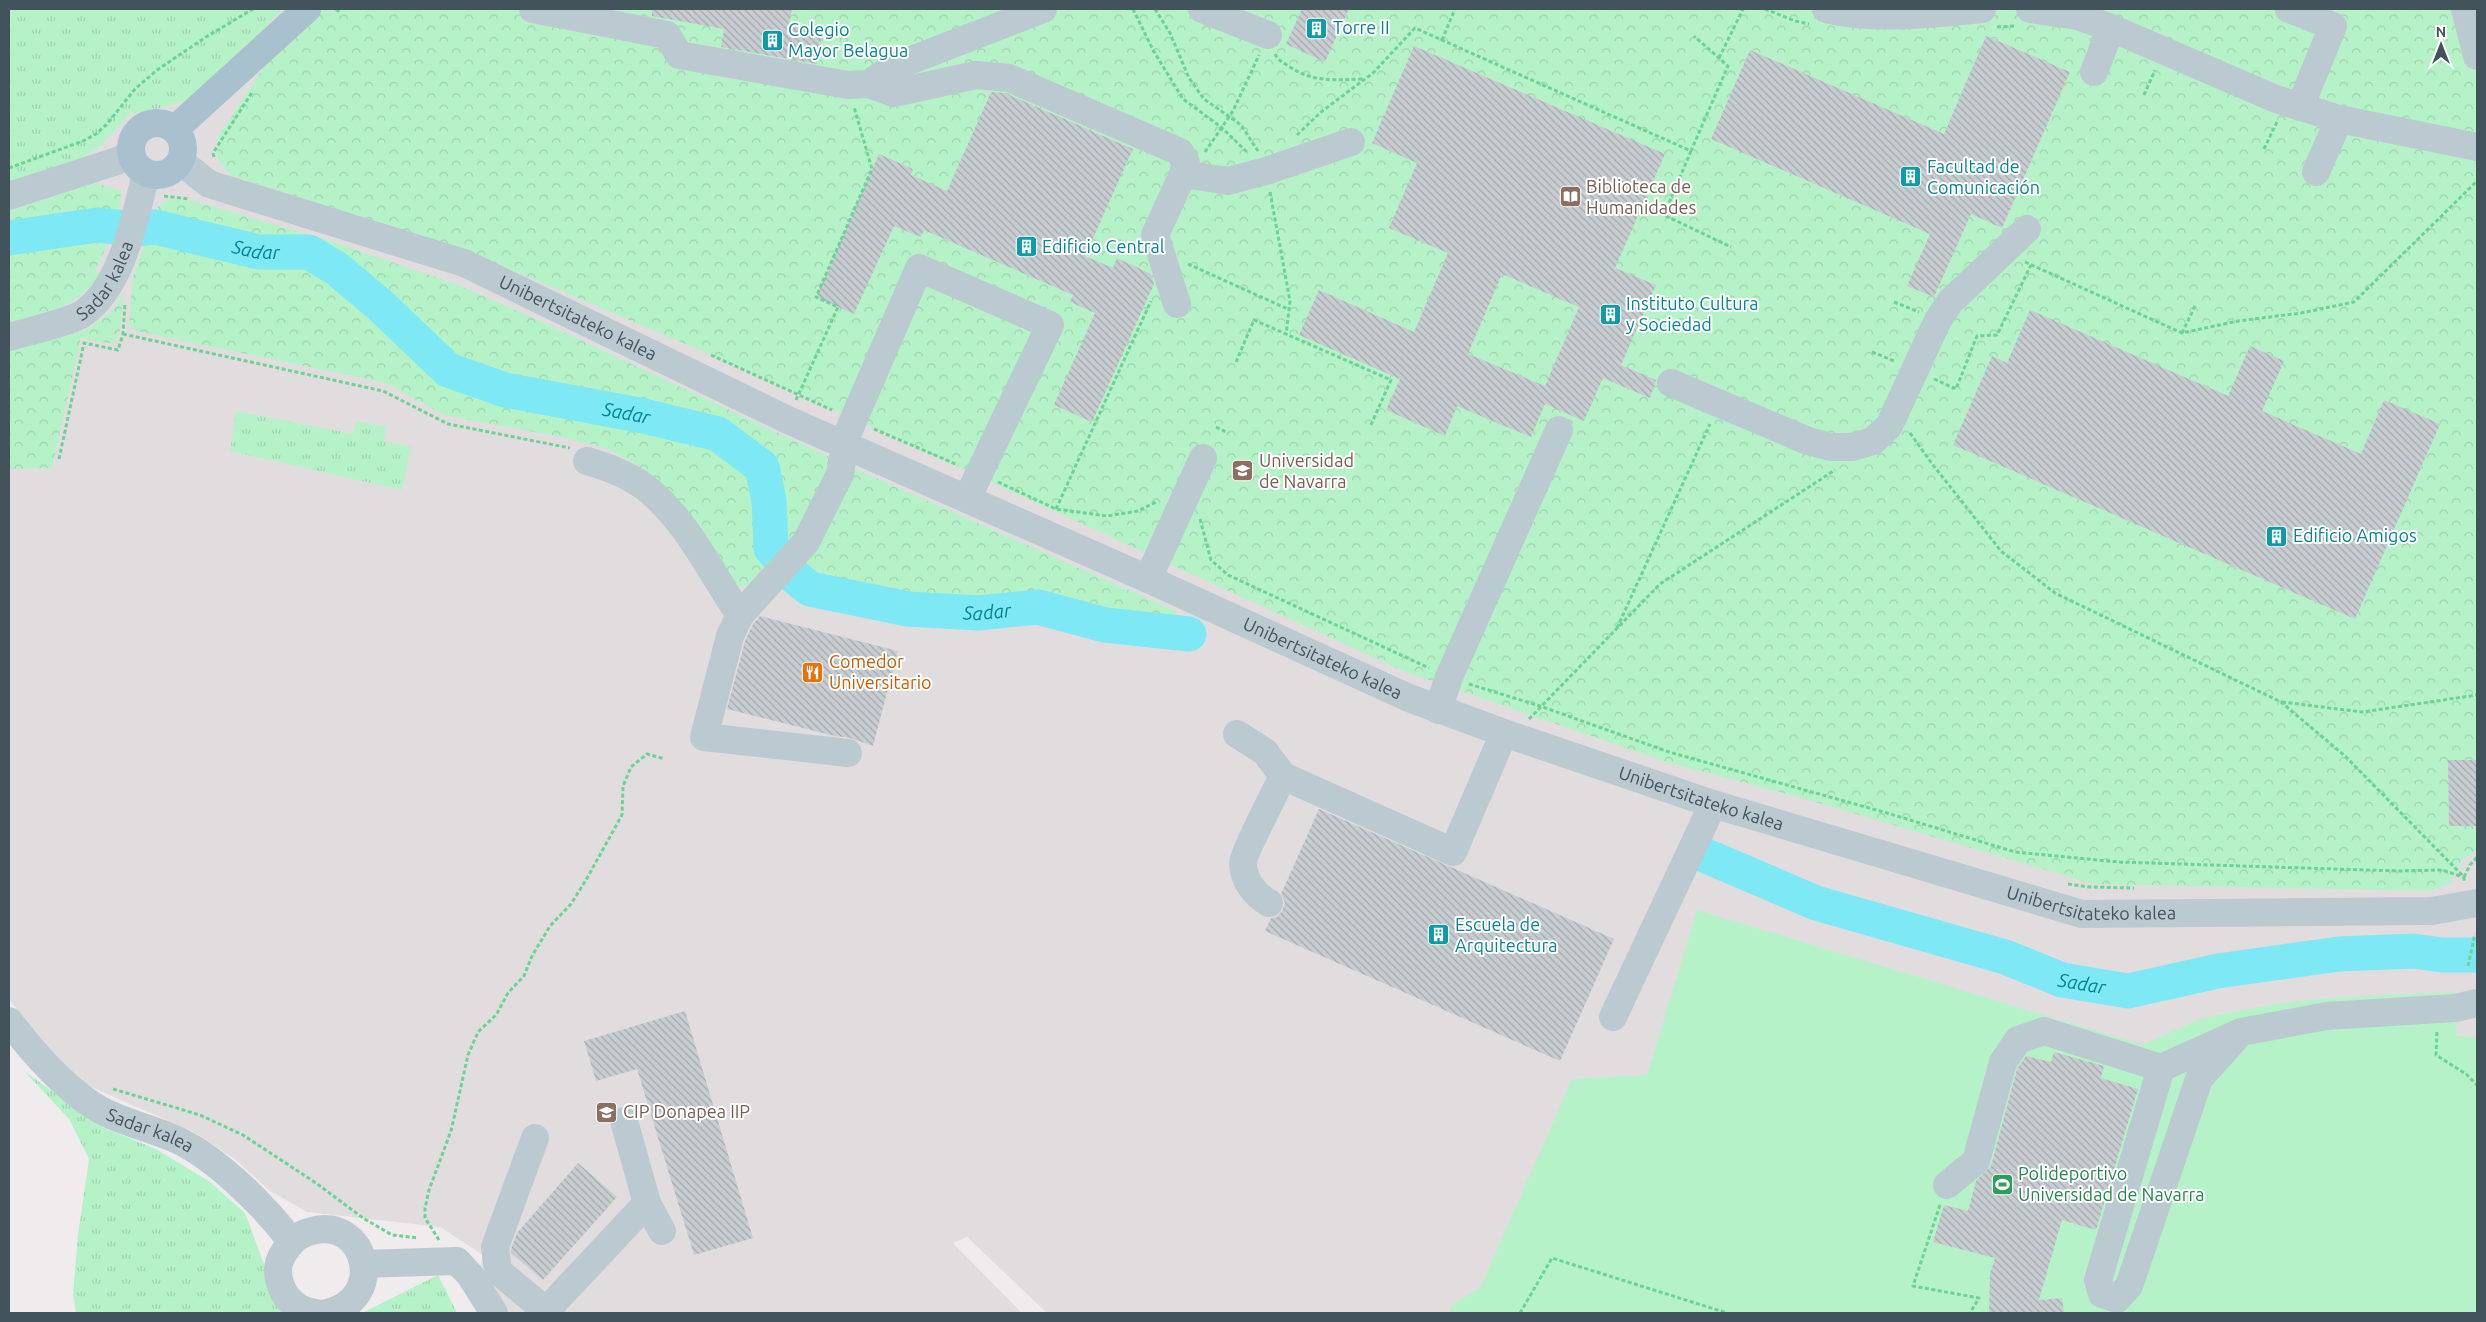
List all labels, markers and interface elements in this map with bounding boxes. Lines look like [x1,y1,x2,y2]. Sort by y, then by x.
building icon: Torre II [1305,16,1329,40]
place label: Torre II [1333,17,1390,37]
place label: Colegio Mayor Belagua [788,19,908,60]
north arrow [2416,20,2466,70]
text: N [2436,24,2446,40]
building icon: Colegio Mayor Belagua [760,28,784,52]
place label: Facultad de Comunicación [1927,156,2040,197]
building icon: Facultad de Comunicación [1899,165,1923,189]
place label: Biblioteca de Humanidades [1586,176,1697,217]
library icon: Biblioteca de Humanidades [1558,185,1582,209]
water label: Sadar [229,235,280,264]
building icon: Edificio Central [1014,235,1038,259]
place label: Edificio Central [1042,236,1165,256]
street label: Sadar kalea [72,238,136,324]
street label: Unibertsitateko kalea [496,271,660,364]
place label: Instituto Cultura y Sociedad [1626,293,1758,334]
building icon: Instituto Cultura y Sociedad [1598,302,1622,326]
water label: Sadar [600,397,653,428]
place label: Universidad de Navarra [1259,450,1354,491]
school or university icon: Universidad de Navarra [1231,459,1255,483]
building icon: Edificio Amigos [2265,524,2289,548]
place label: Edificio Amigos [2293,525,2417,545]
water label: Sadar [962,599,1013,624]
street label: Unibertsitateko kalea [1240,613,1406,703]
place label: Comedor Universitario [829,651,932,692]
restaurant icon: Comedor Universitario [801,660,825,684]
street label: Unibertsitateko kalea [1616,762,1786,834]
street label: Unibertsitateko kalea [2004,881,2176,923]
place label: Escuela de Arquitectura [1455,914,1557,955]
building icon: Escuela de Arquitectura [1427,923,1451,947]
water label: Sadar [2055,968,2108,998]
school or university icon: CIP Donapea IIP [595,1100,619,1124]
place label: CIP Donapea IIP [623,1101,750,1121]
street label: Sadar kalea [104,1104,198,1156]
place label: Polideportivo Universidad de Navarra [2018,1163,2205,1204]
sports icon: Polideportivo Universidad de Navarra [1990,1172,2014,1196]

